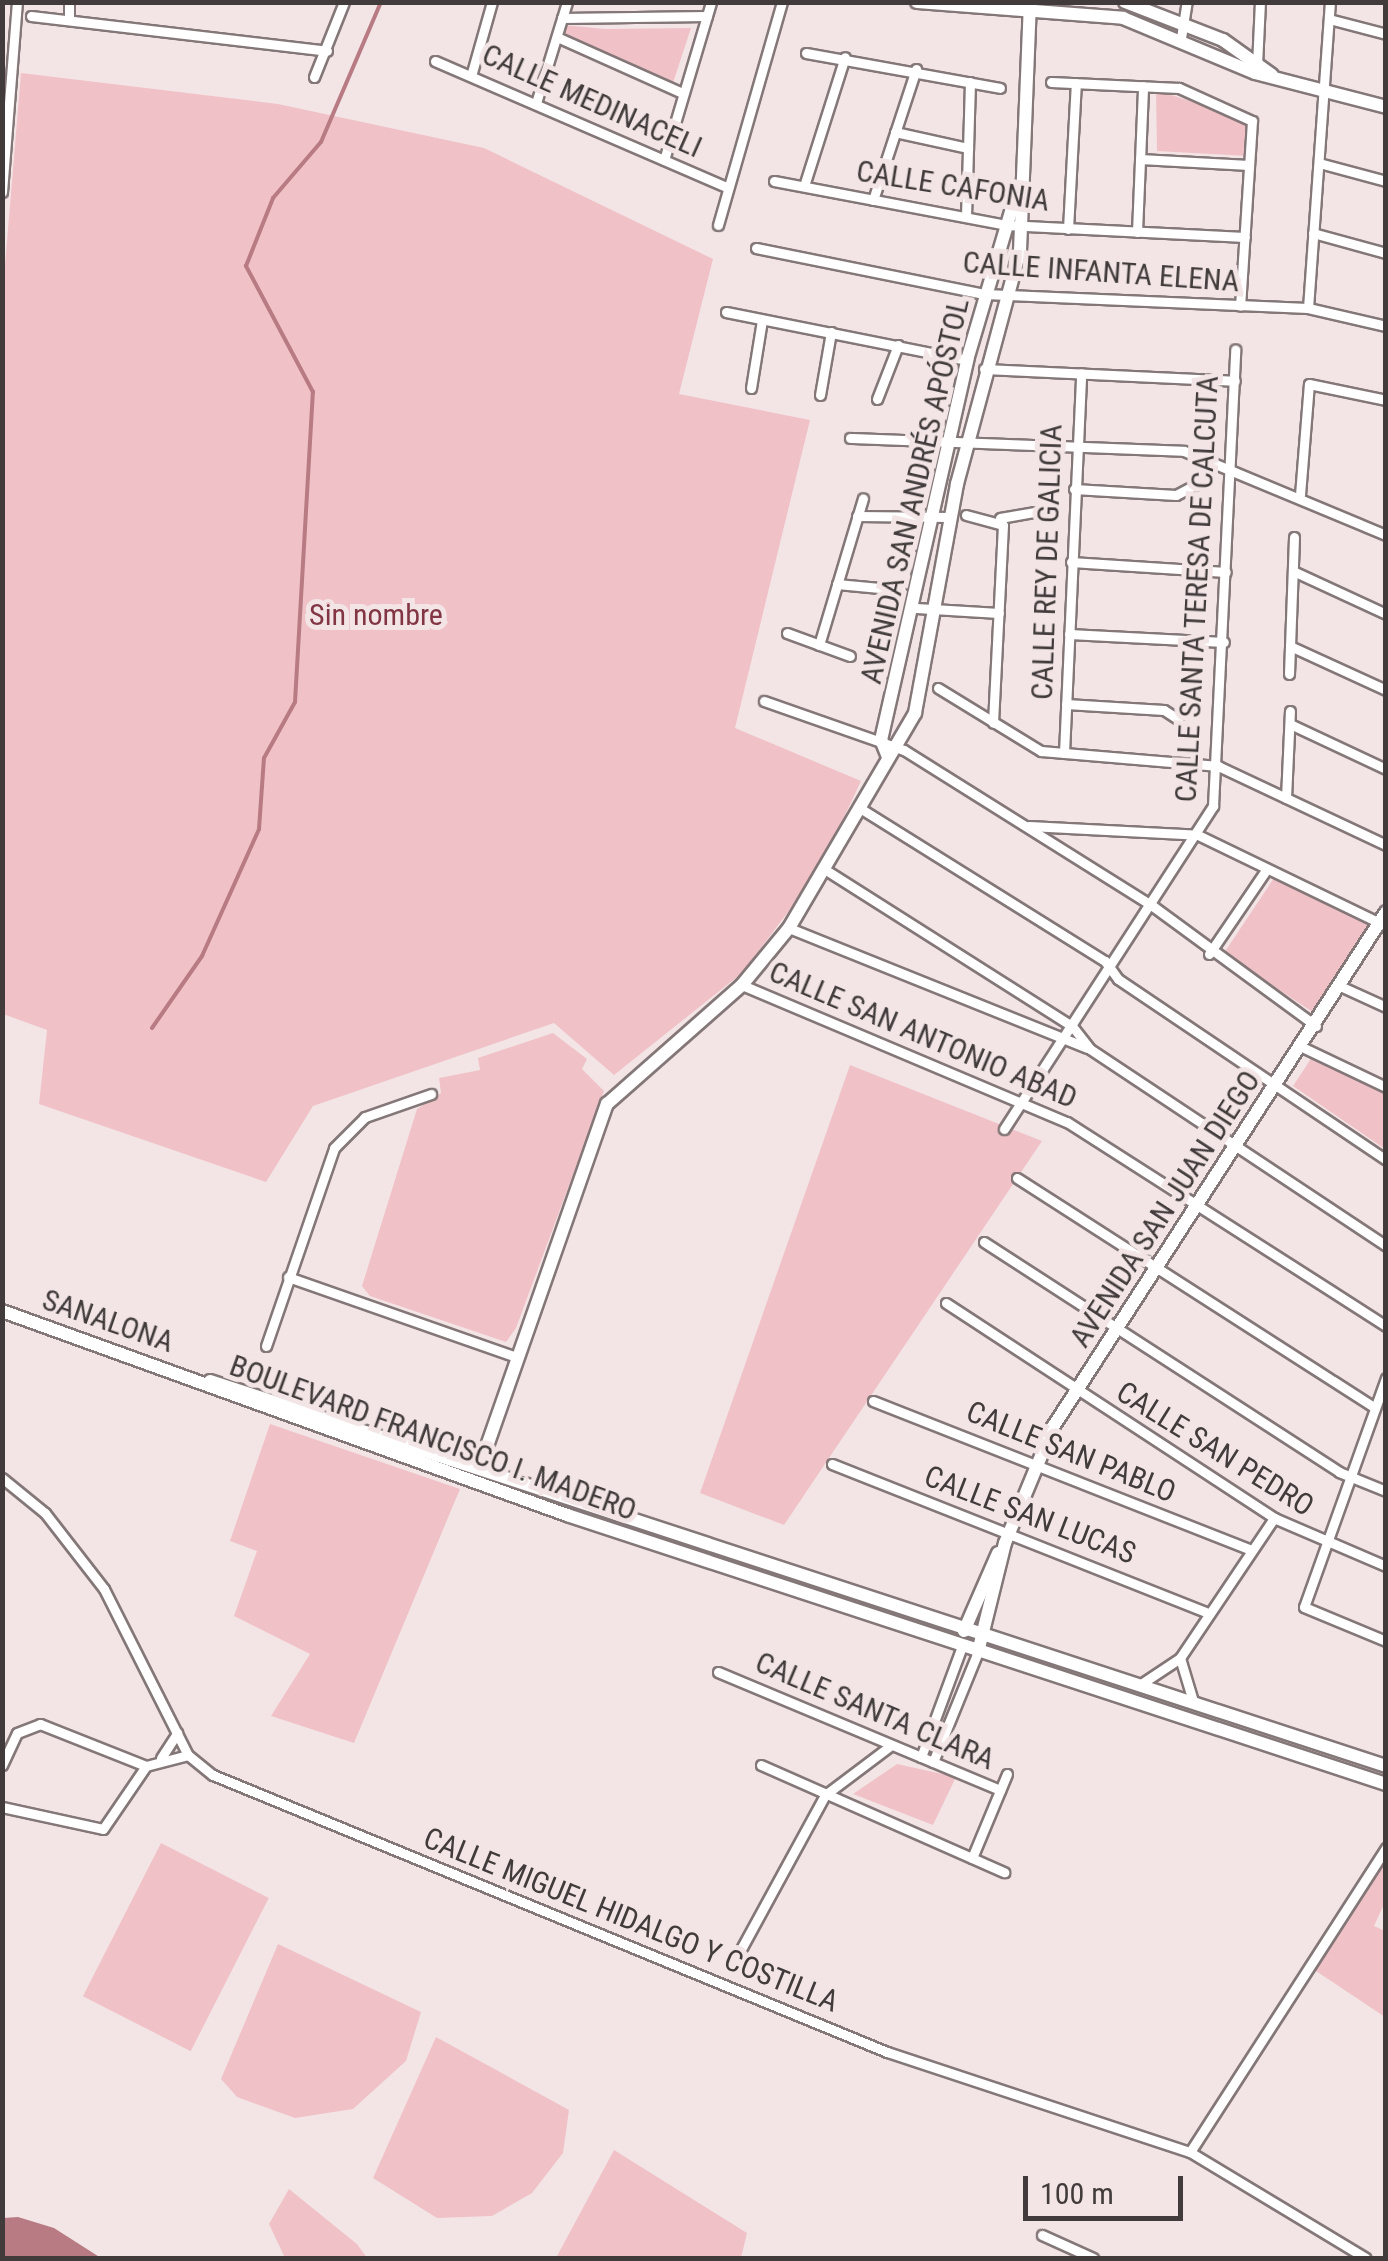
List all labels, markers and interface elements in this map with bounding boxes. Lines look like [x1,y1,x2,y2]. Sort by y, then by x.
street label: CALLE MEDINACELI [477,36,707,166]
street label: CALLE CAFONIA [854,153,1052,219]
street label: CALLE INFANTA ELENA [962,244,1240,300]
street label: AVENIDA SAN ANDRÉS APÓSTOL [853,295,977,687]
street label: CALLE SANTA TERESA DE CALCUTA [1168,375,1226,803]
street label: CALLE REY DE GALICIA [1024,424,1070,700]
park label: Sin nombre [309,597,443,633]
street label: CALLE SAN ANTONIO ABAD [764,954,1082,1116]
street label: AVENIDA SAN JUAN DIEGO [1062,1064,1268,1354]
street label: SANALONA [38,1282,178,1360]
street label: BOULEVARD FRANCISCO I. MADERO [225,1348,641,1528]
street label: CALLE SAN PEDRO [1110,1374,1320,1524]
street label: CALLE SAN PABLO [961,1394,1181,1510]
street label: CALLE SAN LUCAS [919,1458,1141,1572]
street label: CALLE SANTA CLARA [750,1644,1000,1778]
street label: CALLE MIGUEL HIDALGO Y COSTILLA [418,1820,844,2020]
scale bar [1028,2156,1188,2218]
text: 100 m [1040,2176,1114,2211]

